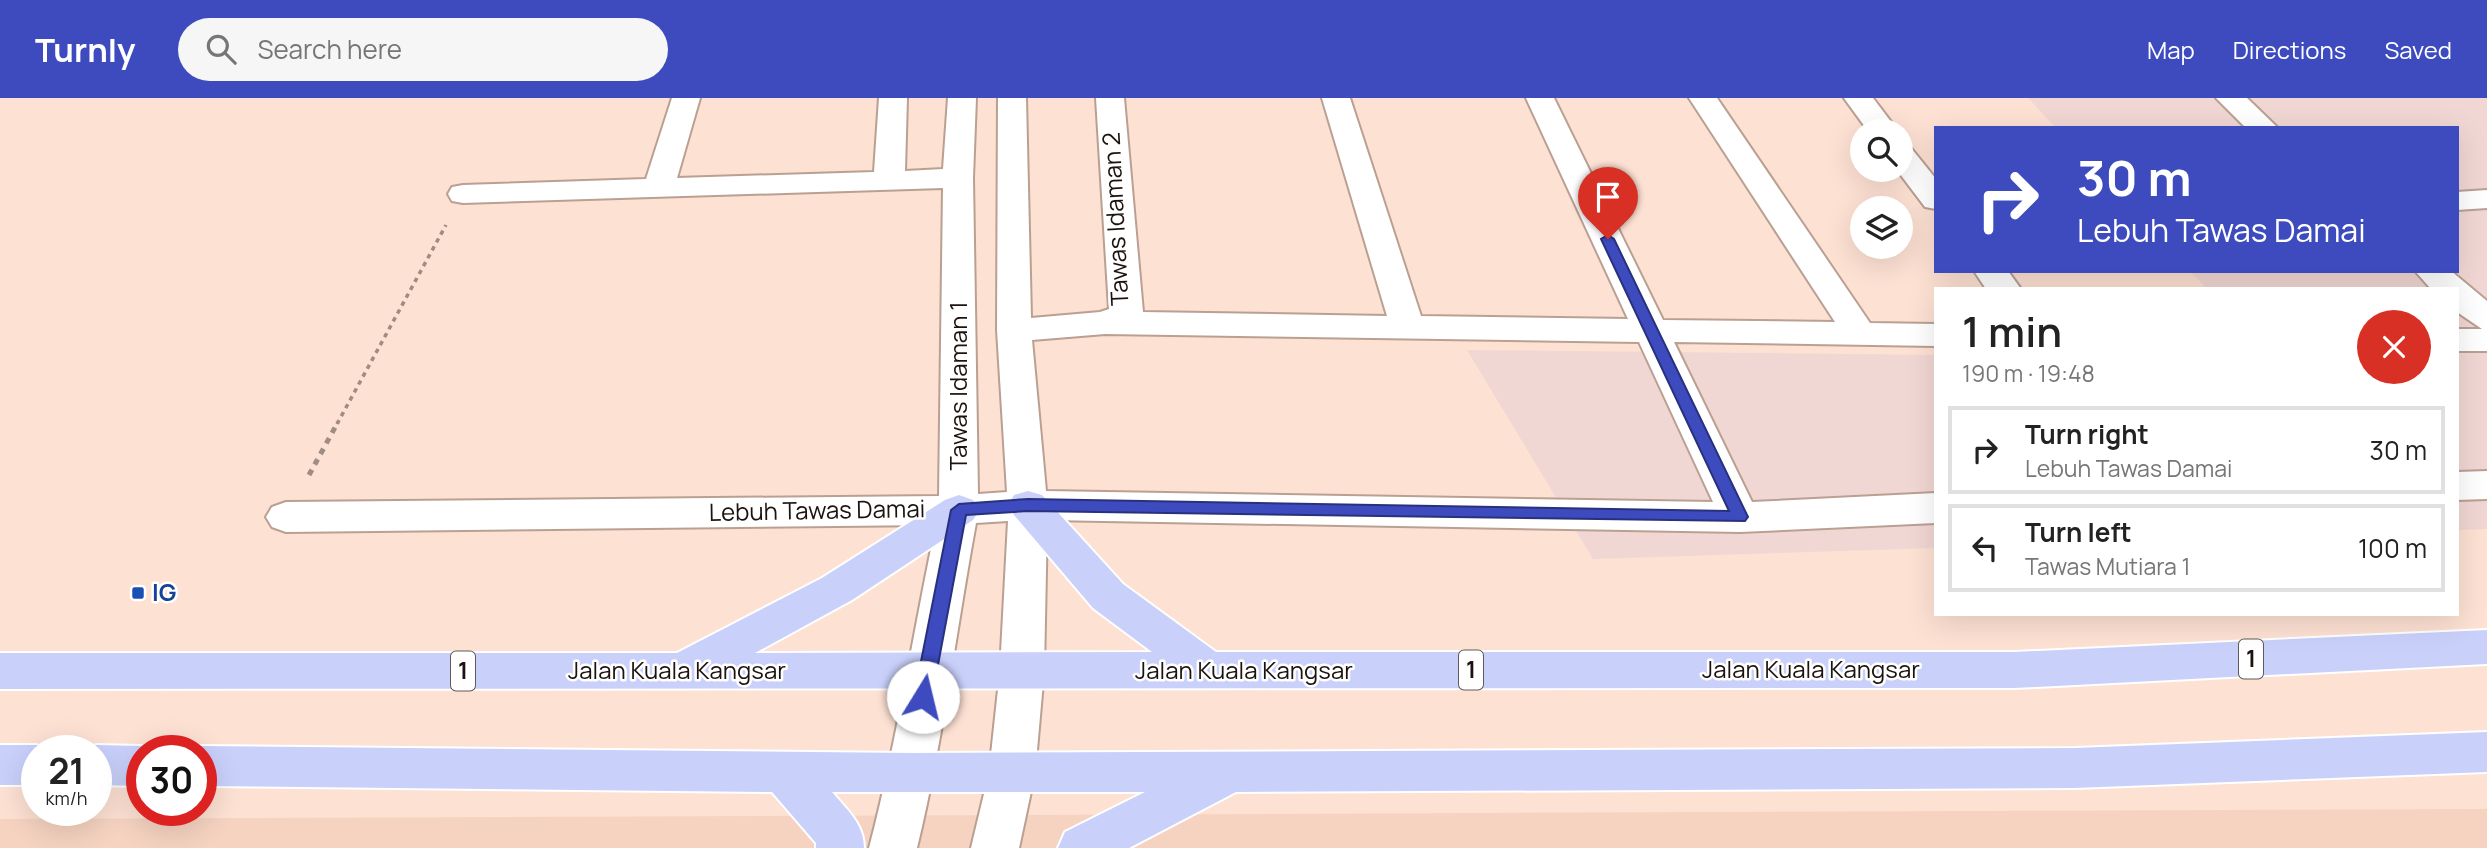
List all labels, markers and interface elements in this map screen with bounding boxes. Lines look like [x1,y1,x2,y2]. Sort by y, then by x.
search box [178,18,668,81]
text: Turnly [35,27,136,72]
icon: search [202,30,240,68]
text: Search here [258,31,402,67]
text: Map [2147,33,2195,66]
text: Directions [2233,33,2346,66]
text: Saved [2384,33,2452,66]
map controls [1850,119,1913,259]
button: search [1850,119,1913,182]
street label: Tawas Idaman 2 [1093,132,1136,307]
text: 30 m [2077,144,2192,211]
icon: right [1962,154,2053,245]
pin [1578,167,1638,239]
icon: arrive [1589,178,1627,216]
button: layers [1850,196,1913,259]
text: Lebuh Tawas Damai [2077,208,2366,252]
street label: Tawas Idaman 1 [941,301,974,471]
text: 1 min [1962,302,2062,360]
button: close [2357,310,2431,384]
text: 190 m · 19:48 [1962,357,2095,389]
text: Turn right [2025,416,2149,452]
icon: right [1966,431,2004,469]
text: 30 m [2370,432,2427,468]
text: Lebuh Tawas Damai [2025,452,2232,484]
street label: Lebuh Tawas Damai [708,491,925,528]
text: Turn left [2025,514,2132,550]
icon: left [1966,529,2004,567]
text: 100 m [2358,530,2427,566]
text: Tawas Mutiara 1 [2025,550,2190,582]
place label: IG [152,575,176,608]
marker: IG [130,585,146,601]
road number: 1 [2239,639,2263,678]
road number: 1 [1459,650,1483,690]
road number: 1 [451,652,475,691]
street label: Jalan Kuala Kangsar [1702,652,1920,685]
street label: Jalan Kuala Kangsar [568,653,786,686]
street label: Jalan Kuala Kangsar [1135,653,1353,686]
position arrow [886,660,960,734]
speed limit sign: 30 [126,735,217,826]
text: 21 [48,747,85,795]
text: km/h [46,786,87,810]

